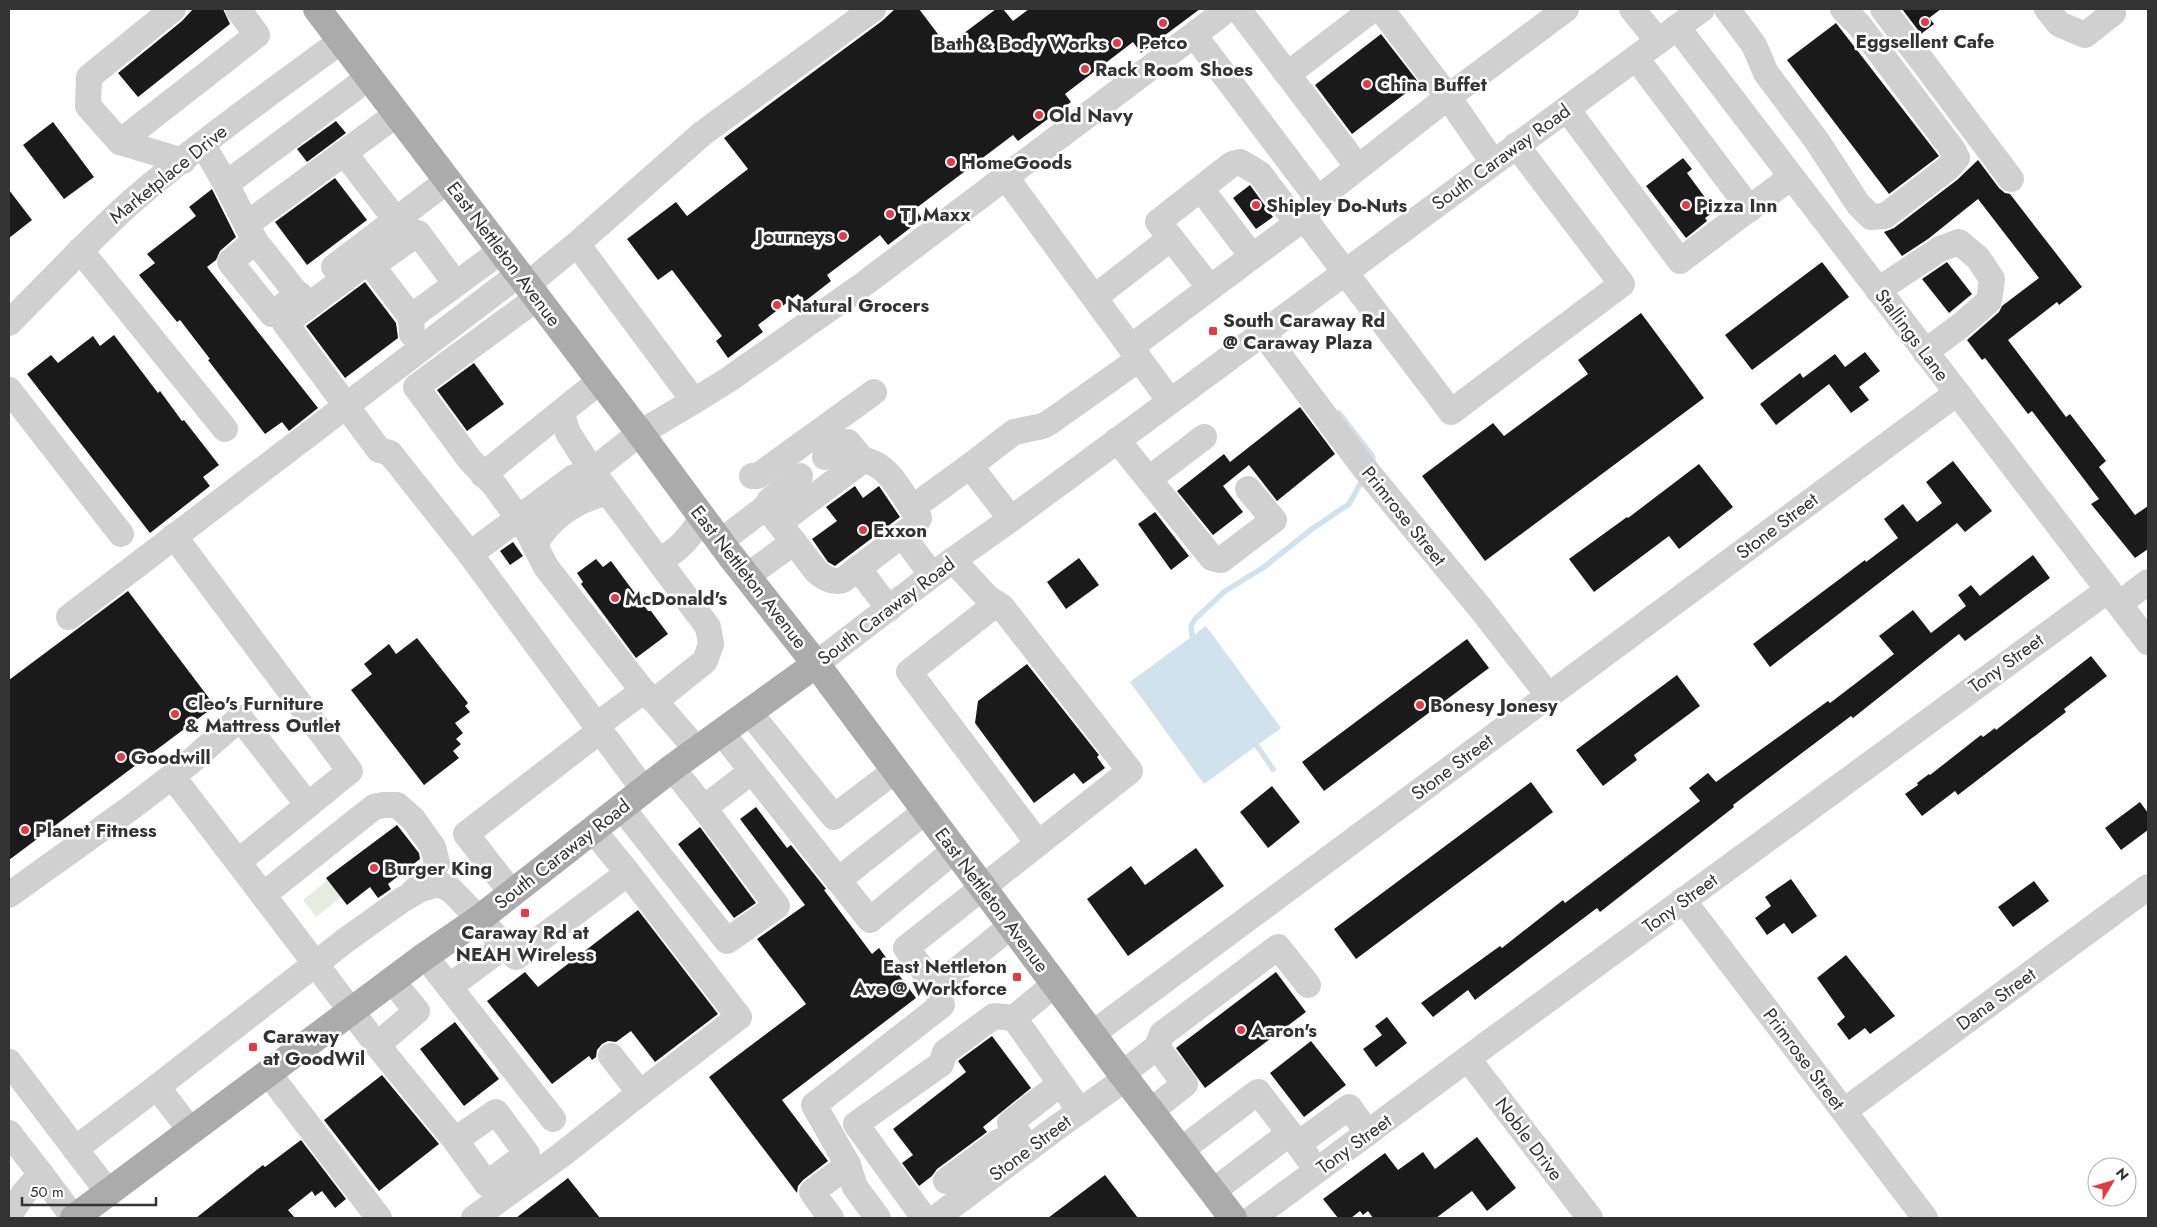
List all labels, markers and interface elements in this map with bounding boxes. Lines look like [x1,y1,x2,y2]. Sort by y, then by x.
marker: Eggsellent Cafe [1919,16,1931,28]
marker: Petco [1157,17,1169,29]
place label: Eggsellent Cafe [1856,28,1995,55]
place label: Petco [1139,29,1187,56]
place label: Bath & Body Works [933,30,1107,57]
marker: Bath & Body Works [1111,37,1123,49]
place label: Rack Room Shoes [1095,56,1253,83]
marker: Rack Room Shoes [1079,63,1091,75]
place label: China Buffet [1377,71,1487,98]
marker: China Buffet [1361,78,1373,90]
street label: South Caraway Road [1426,97,1576,217]
place label: Old Navy [1049,102,1134,129]
marker: Old Navy [1033,109,1045,121]
street label: Marketplace Drive [103,118,233,230]
place label: HomeGoods [961,149,1072,176]
marker: HomeGoods [945,156,957,168]
street label: East Nettleton Avenue [441,176,568,332]
place label: Shipley Do-Nuts [1266,192,1407,219]
place label: Pizza Inn [1696,192,1777,219]
marker: Shipley Do-Nuts [1250,199,1262,211]
marker: Pizza Inn [1680,199,1692,211]
place label: TJ Maxx [900,201,971,228]
marker: TJ Maxx [884,208,896,220]
place label: Journeys [753,223,833,250]
marker: Journeys [837,230,849,242]
street label: Stallings Lane [1868,283,1956,387]
place label: Natural Grocers [787,292,929,319]
marker: Natural Grocers [771,299,783,311]
place label: South Caraway Rd @ Caraway Plaza [1223,307,1385,356]
marker: South Caraway Rd @ Caraway Plaza [1207,325,1219,337]
street label: Primrose Street [1355,460,1453,572]
street label: Stone Street [1730,486,1824,566]
street label: East Nettleton Avenue [684,500,814,654]
place label: Exxon [873,517,927,544]
marker: Exxon [857,524,869,536]
street label: South Caraway Road [812,550,960,672]
place label: McDonald's [625,585,727,612]
marker: McDonald's [609,592,621,604]
street label: Tony Street [1963,626,2049,699]
place label: Cleo's Furniture & Mattress Outlet [185,690,340,739]
place label: Bonesy Jonesy [1430,692,1559,719]
marker: Bonesy Jonesy [1414,699,1426,711]
marker: Cleo's Furniture & Mattress Outlet [169,708,181,720]
street label: Stone Street [1405,727,1499,807]
place label: Goodwill [131,744,211,771]
marker: Goodwill [115,751,127,763]
street label: South Caraway Road [488,792,636,916]
place label: Planet Fitness [35,817,157,844]
street label: East Nettleton Avenue [929,822,1056,978]
marker: Planet Fitness [19,824,31,836]
place label: Burger King [384,855,492,882]
marker: Burger King [368,862,380,874]
street label: Tony Street [1637,866,1723,939]
marker: Caraway Rd at NEAH Wireless [519,907,531,919]
place label: Caraway Rd at NEAH Wireless [456,919,595,968]
place label: East Nettleton Ave @ Workforce [852,953,1007,1002]
street label: Dana Street [1951,961,2042,1037]
marker: East Nettleton Ave @ Workforce [1011,971,1023,983]
street label: Primrose Street [1757,1002,1852,1116]
place label: Aaron's [1250,1017,1317,1044]
place label: Caraway at GoodWil [263,1023,365,1072]
marker: Aaron's [1235,1024,1247,1036]
marker: Caraway at GoodWil [247,1041,259,1053]
street label: Noble Drive [1489,1092,1569,1186]
street label: Tony Street [1311,1107,1397,1180]
street label: Stone Street [983,1108,1077,1188]
north arrow [2087,1157,2137,1207]
text: N [2111,1163,2134,1185]
scale bar [22,1174,156,1206]
text: 50 m [30,1181,64,1203]

